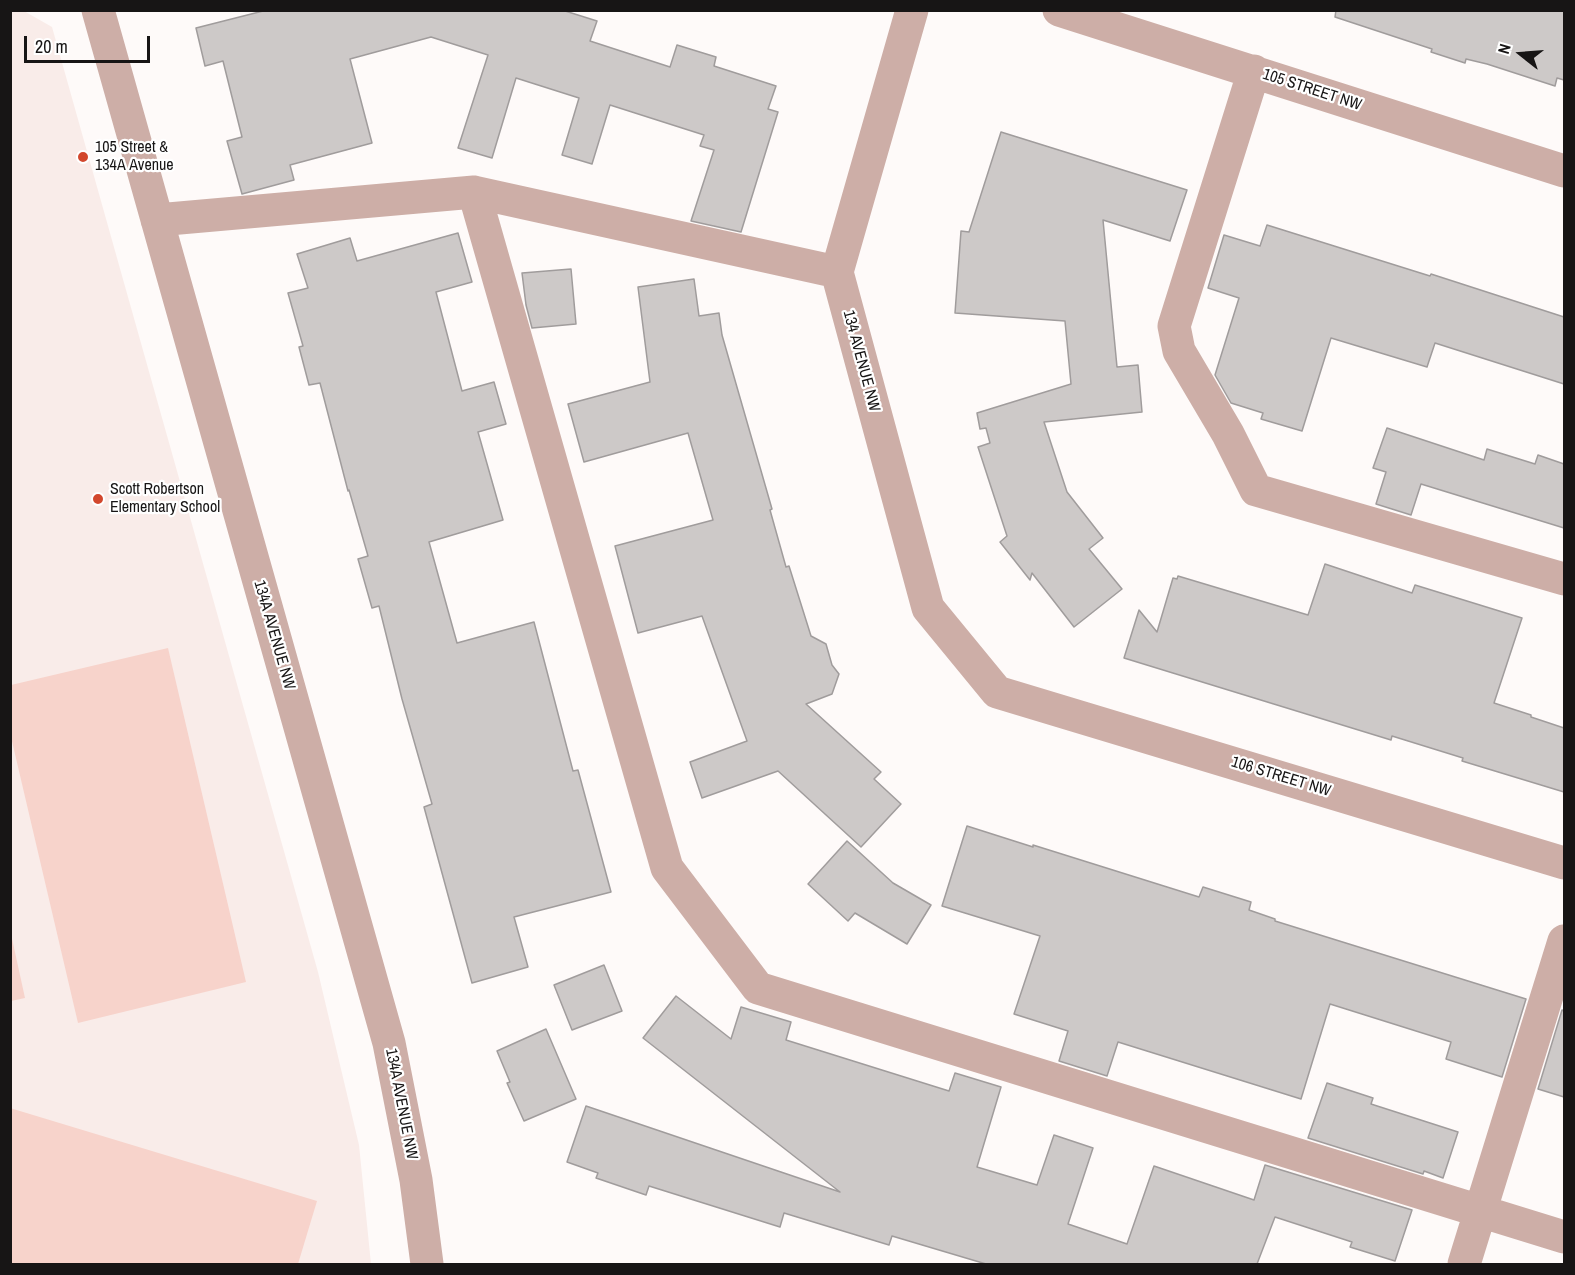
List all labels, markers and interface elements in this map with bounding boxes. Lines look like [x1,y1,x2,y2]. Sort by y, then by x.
scale bar [27,24,153,62]
north arrow [1491,24,1551,84]
text: 20 m [35,34,68,59]
text: N [1492,41,1516,56]
street label: 105 STREET NW [1260,65,1364,115]
place label: 105 Street & 134A Avenue [95,138,174,176]
marker: 105 Street & 134A Avenue [76,150,90,164]
street label: 134 AVENUE NW [838,308,884,414]
place label: Scott Robertson Elementary School [110,480,220,518]
marker: Scott Robertson Elementary School [91,492,105,506]
street label: 134A AVENUE NW [249,578,299,692]
street label: 106 STREET NW [1229,753,1333,801]
street label: 134A AVENUE NW [381,1047,421,1161]

